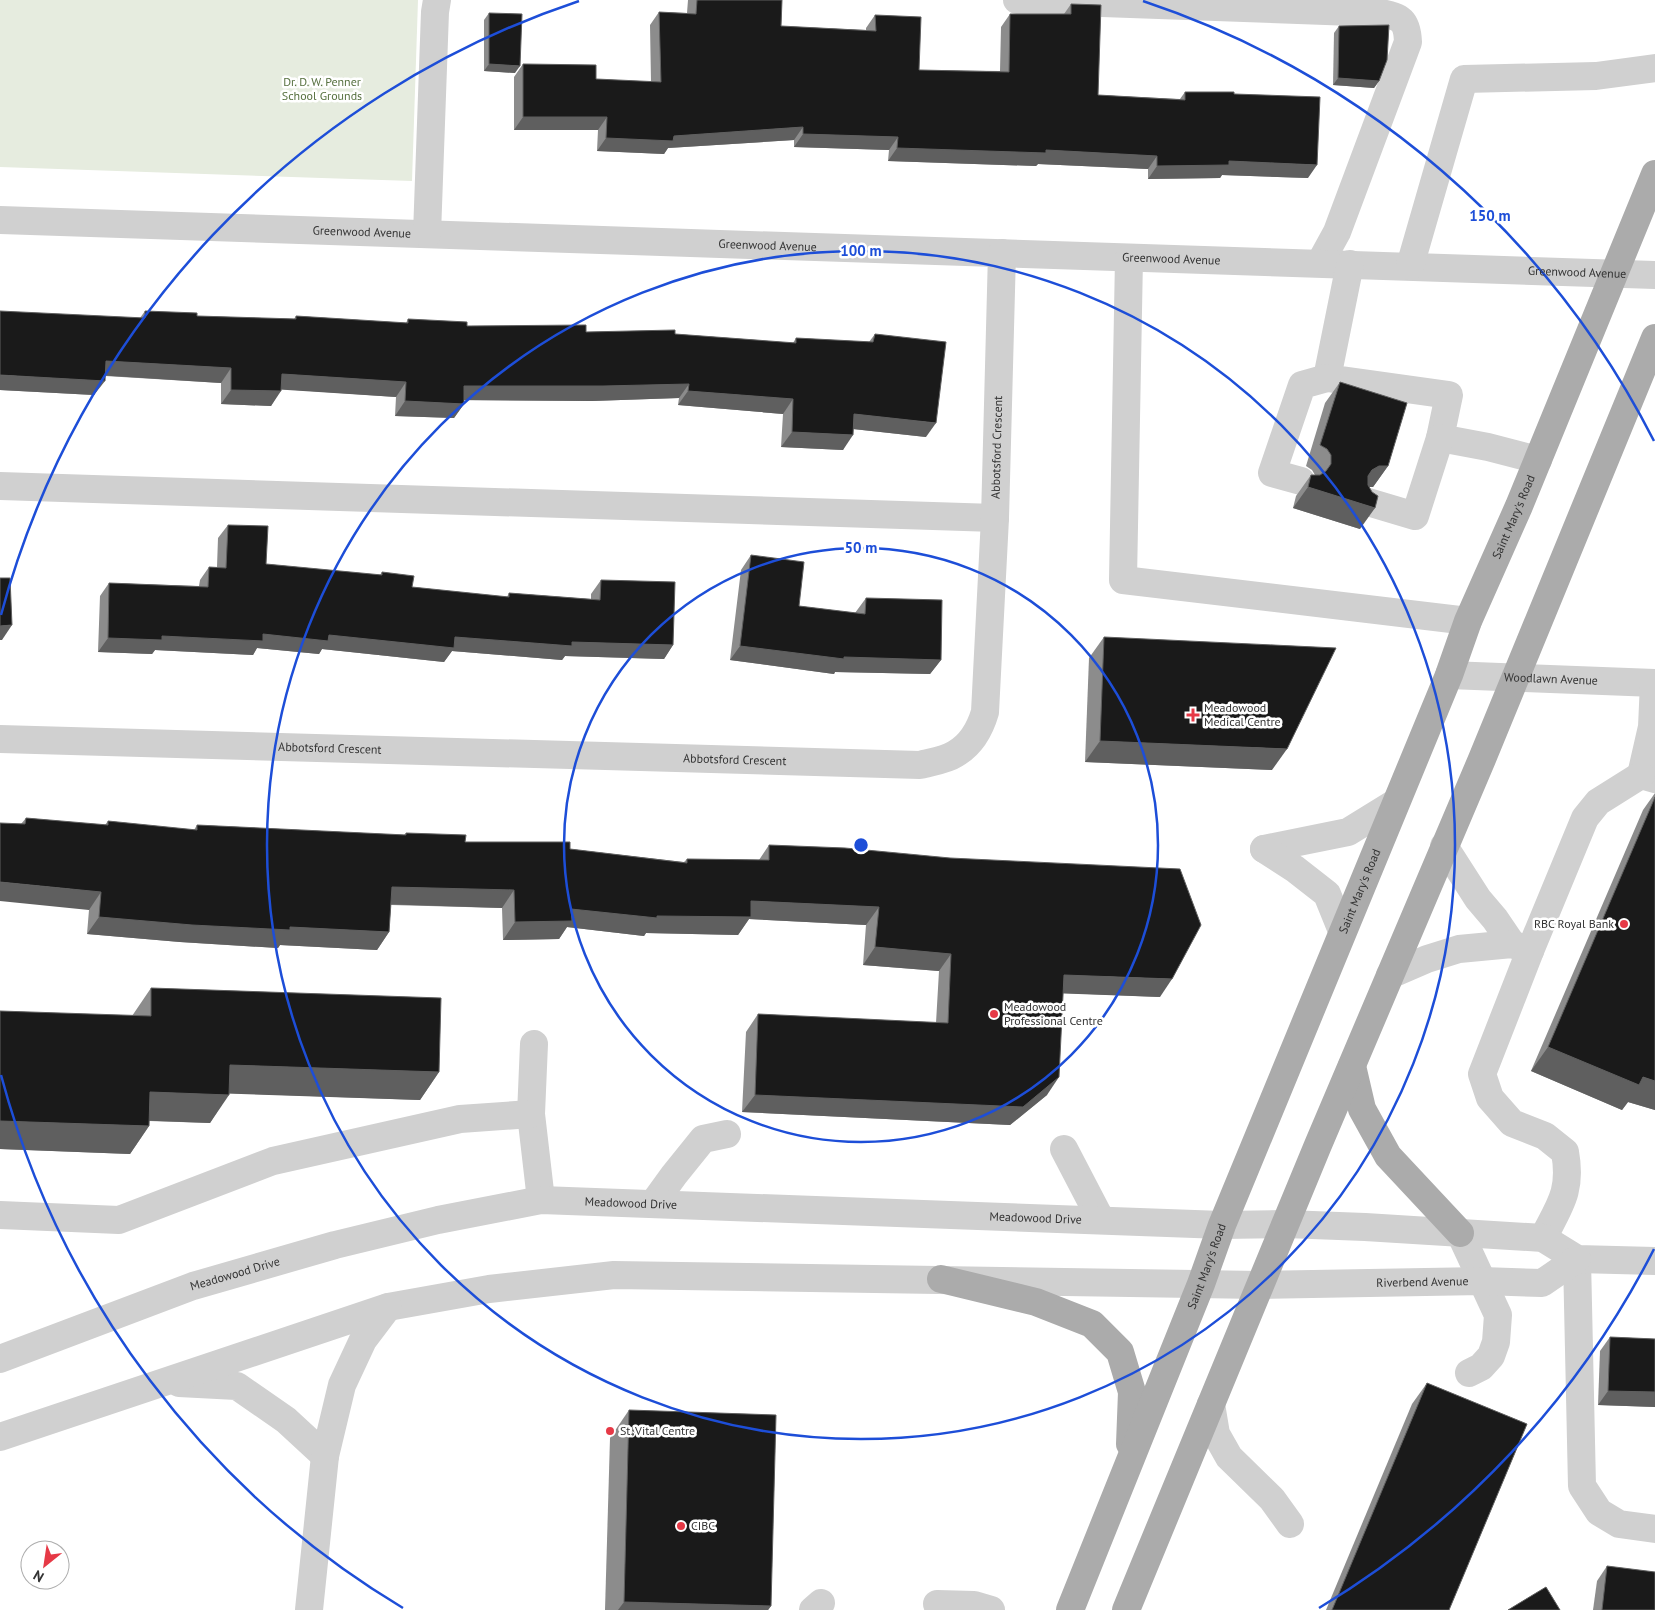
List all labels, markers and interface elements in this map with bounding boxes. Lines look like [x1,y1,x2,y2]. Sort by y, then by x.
park label: Dr. D. W. Penner School Grounds [282,74,362,103]
text: 150 m [1469,206,1511,225]
street label: Greenwood Avenue [312,222,411,241]
street label: Greenwood Avenue [718,236,817,254]
text: 100 m [840,241,882,260]
street label: Greenwood Avenue [1122,249,1221,268]
street label: Greenwood Avenue [1528,263,1627,281]
street label: Abbotsford Crescent [988,396,1005,499]
street label: Saint Mary's Road [1489,472,1538,561]
text: 50 m [845,538,877,557]
street label: Woodlawn Avenue [1504,669,1598,688]
place label: Meadowood Medical Centre [1204,700,1281,729]
marker: Meadowood Medical Centre [1186,708,1200,722]
street label: Abbotsford Crescent [278,739,382,757]
street label: Abbotsford Crescent [683,750,787,768]
centre of rings [852,836,870,854]
street label: Saint Mary's Road [1335,847,1383,936]
place label: RBC Royal Bank [1534,916,1614,931]
marker: RBC Royal Bank [1618,918,1630,930]
place label: Meadowood Professional Centre [1004,999,1103,1028]
marker: Meadowood Professional Centre [988,1008,1000,1020]
street label: Meadowood Drive [584,1194,677,1212]
street label: Meadowood Drive [989,1208,1082,1227]
street label: Saint Mary's Road [1184,1221,1229,1311]
street label: Meadowood Drive [188,1253,281,1293]
street label: Riverbend Avenue [1376,1273,1469,1290]
place label: St. Vital Centre [620,1423,695,1438]
marker: St. Vital Centre [604,1425,616,1437]
place label: CIBC [691,1518,715,1533]
marker: CIBC [675,1520,687,1532]
north arrow [20,1540,70,1590]
text: N [30,1566,47,1586]

